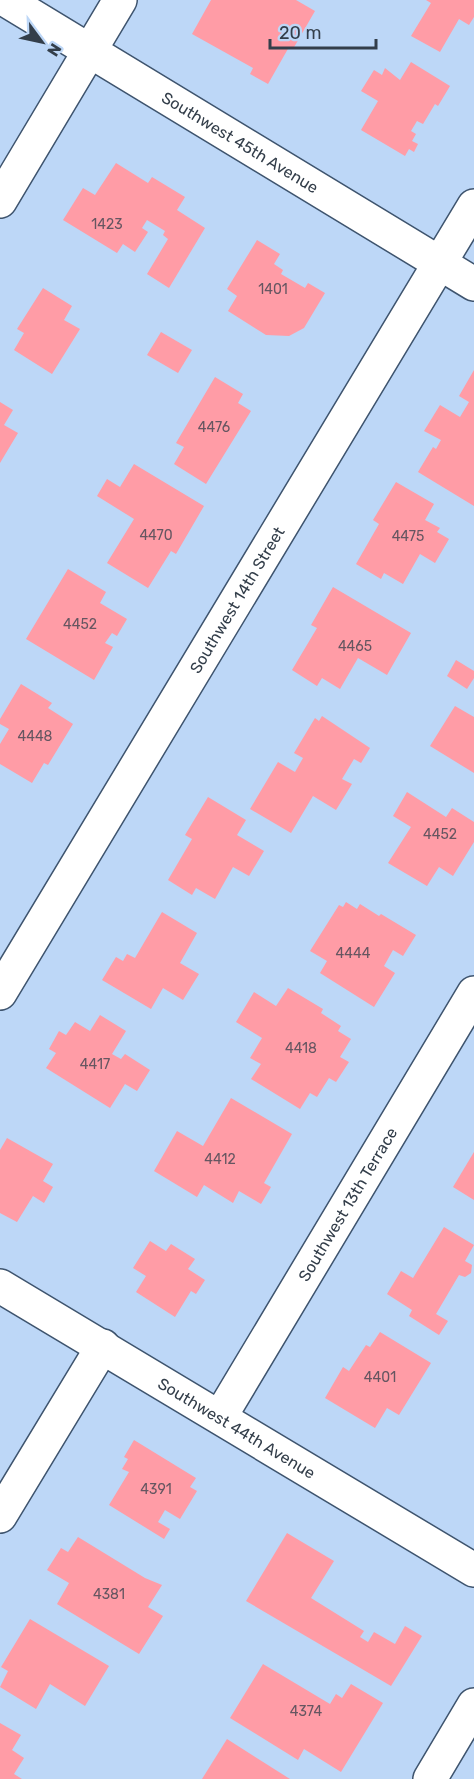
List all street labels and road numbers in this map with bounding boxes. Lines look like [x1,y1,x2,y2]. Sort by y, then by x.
street label: Southwest 45th Avenue [158,88,322,197]
street label: Southwest 14th Street [186,523,289,677]
street label: Southwest 13th Terrace [294,1124,401,1285]
street label: Southwest 44th Avenue [154,1374,319,1483]

